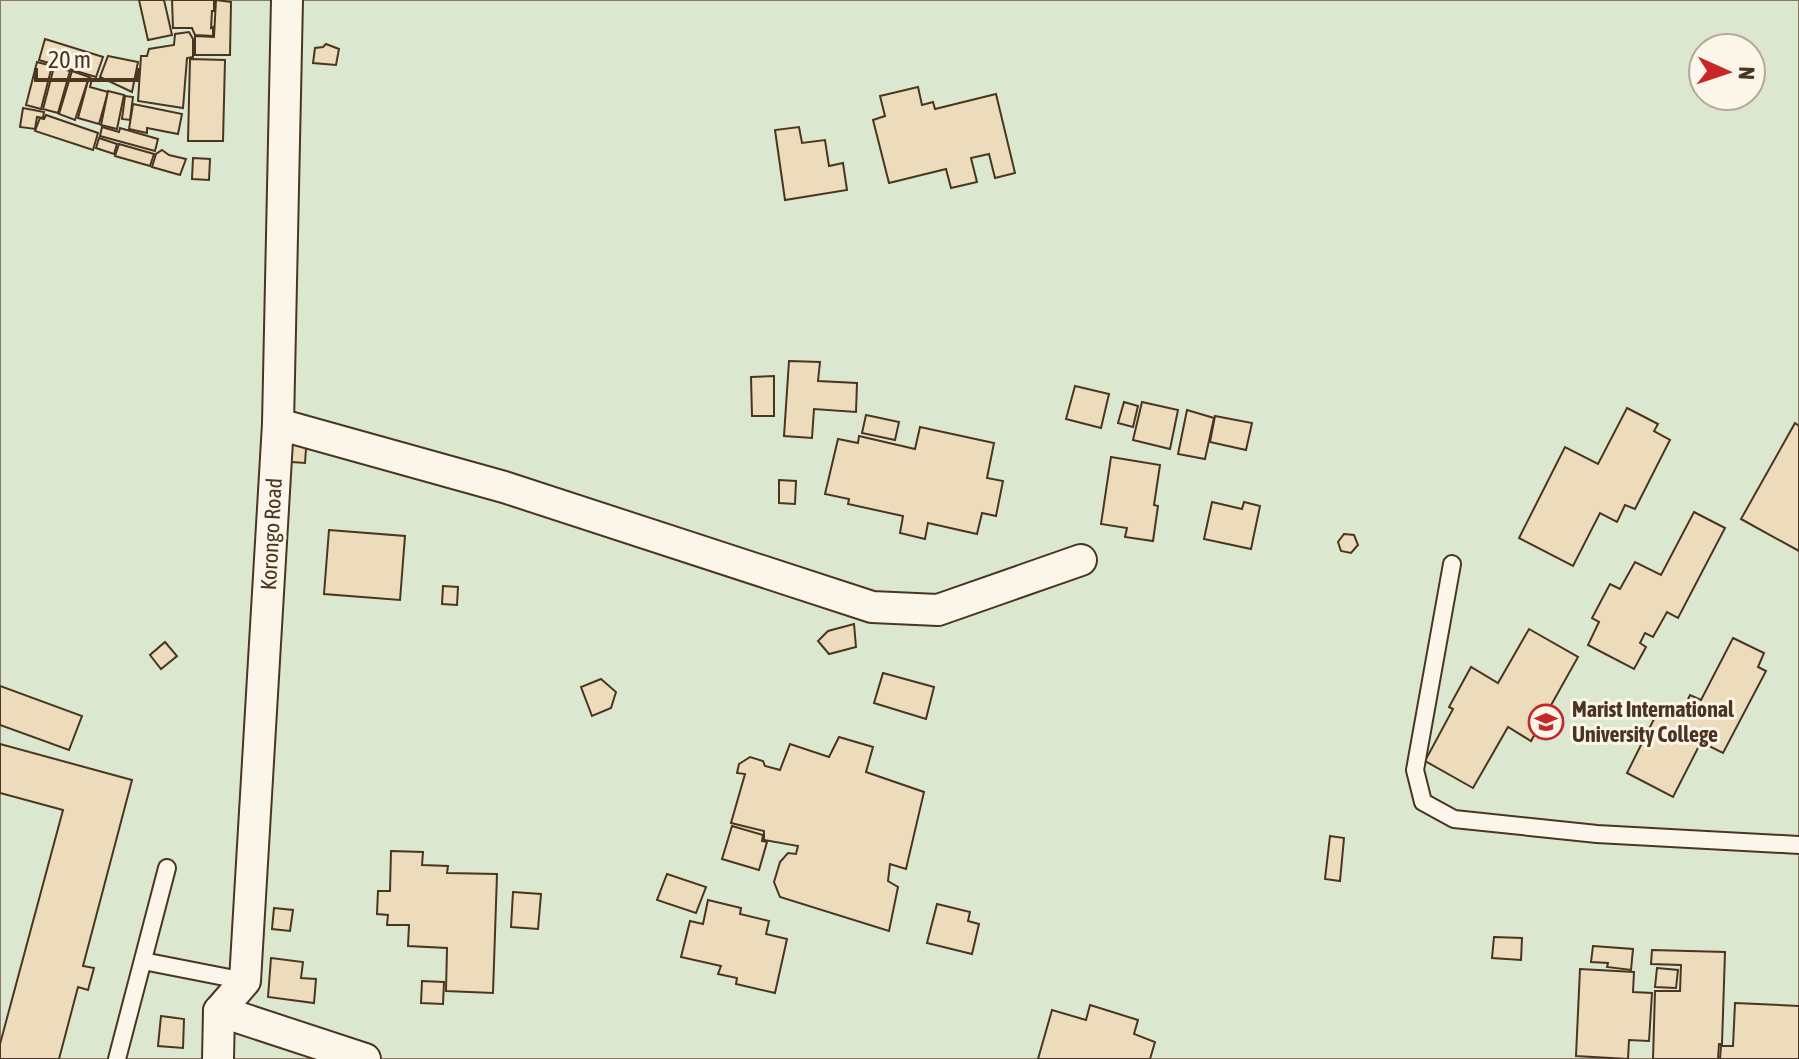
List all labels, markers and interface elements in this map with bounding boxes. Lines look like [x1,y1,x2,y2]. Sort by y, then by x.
scale bar [36,32,138,82]
north arrow [1687,32,1767,112]
text: 20 m [48,46,91,73]
text: N [1734,66,1760,80]
street label: Korongo Road [255,477,287,591]
place label: Marist International University College [1572,696,1735,747]
school or university icon: Marist International University College [1527,703,1565,741]

